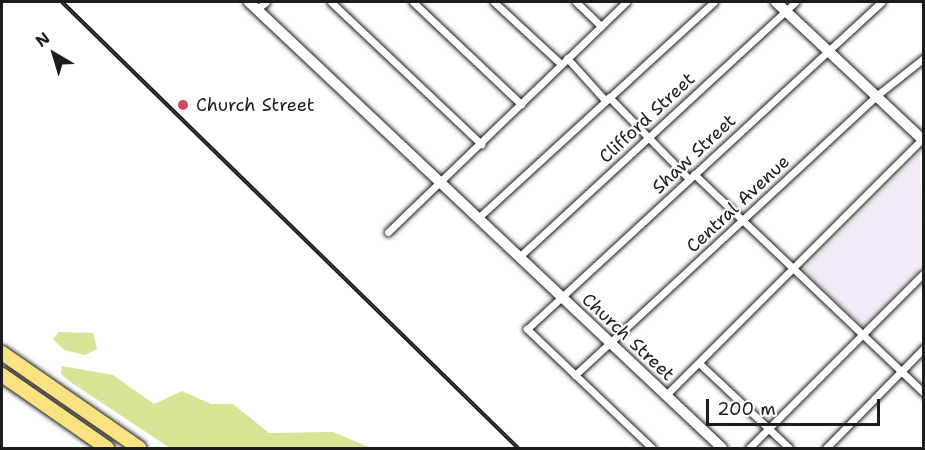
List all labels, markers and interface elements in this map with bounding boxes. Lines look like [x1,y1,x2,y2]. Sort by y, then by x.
north arrow [24,24,84,84]
text: N [31,27,54,52]
street label: Clifford Street [595,68,699,168]
place label: Church Street [196,94,315,116]
marker: Church Street [174,96,192,114]
street label: Shaw Street [648,110,740,198]
street label: Central Avenue [682,151,794,257]
street label: Church Street [577,289,679,385]
scale bar [709,387,883,425]
text: 200 m [717,397,776,421]

